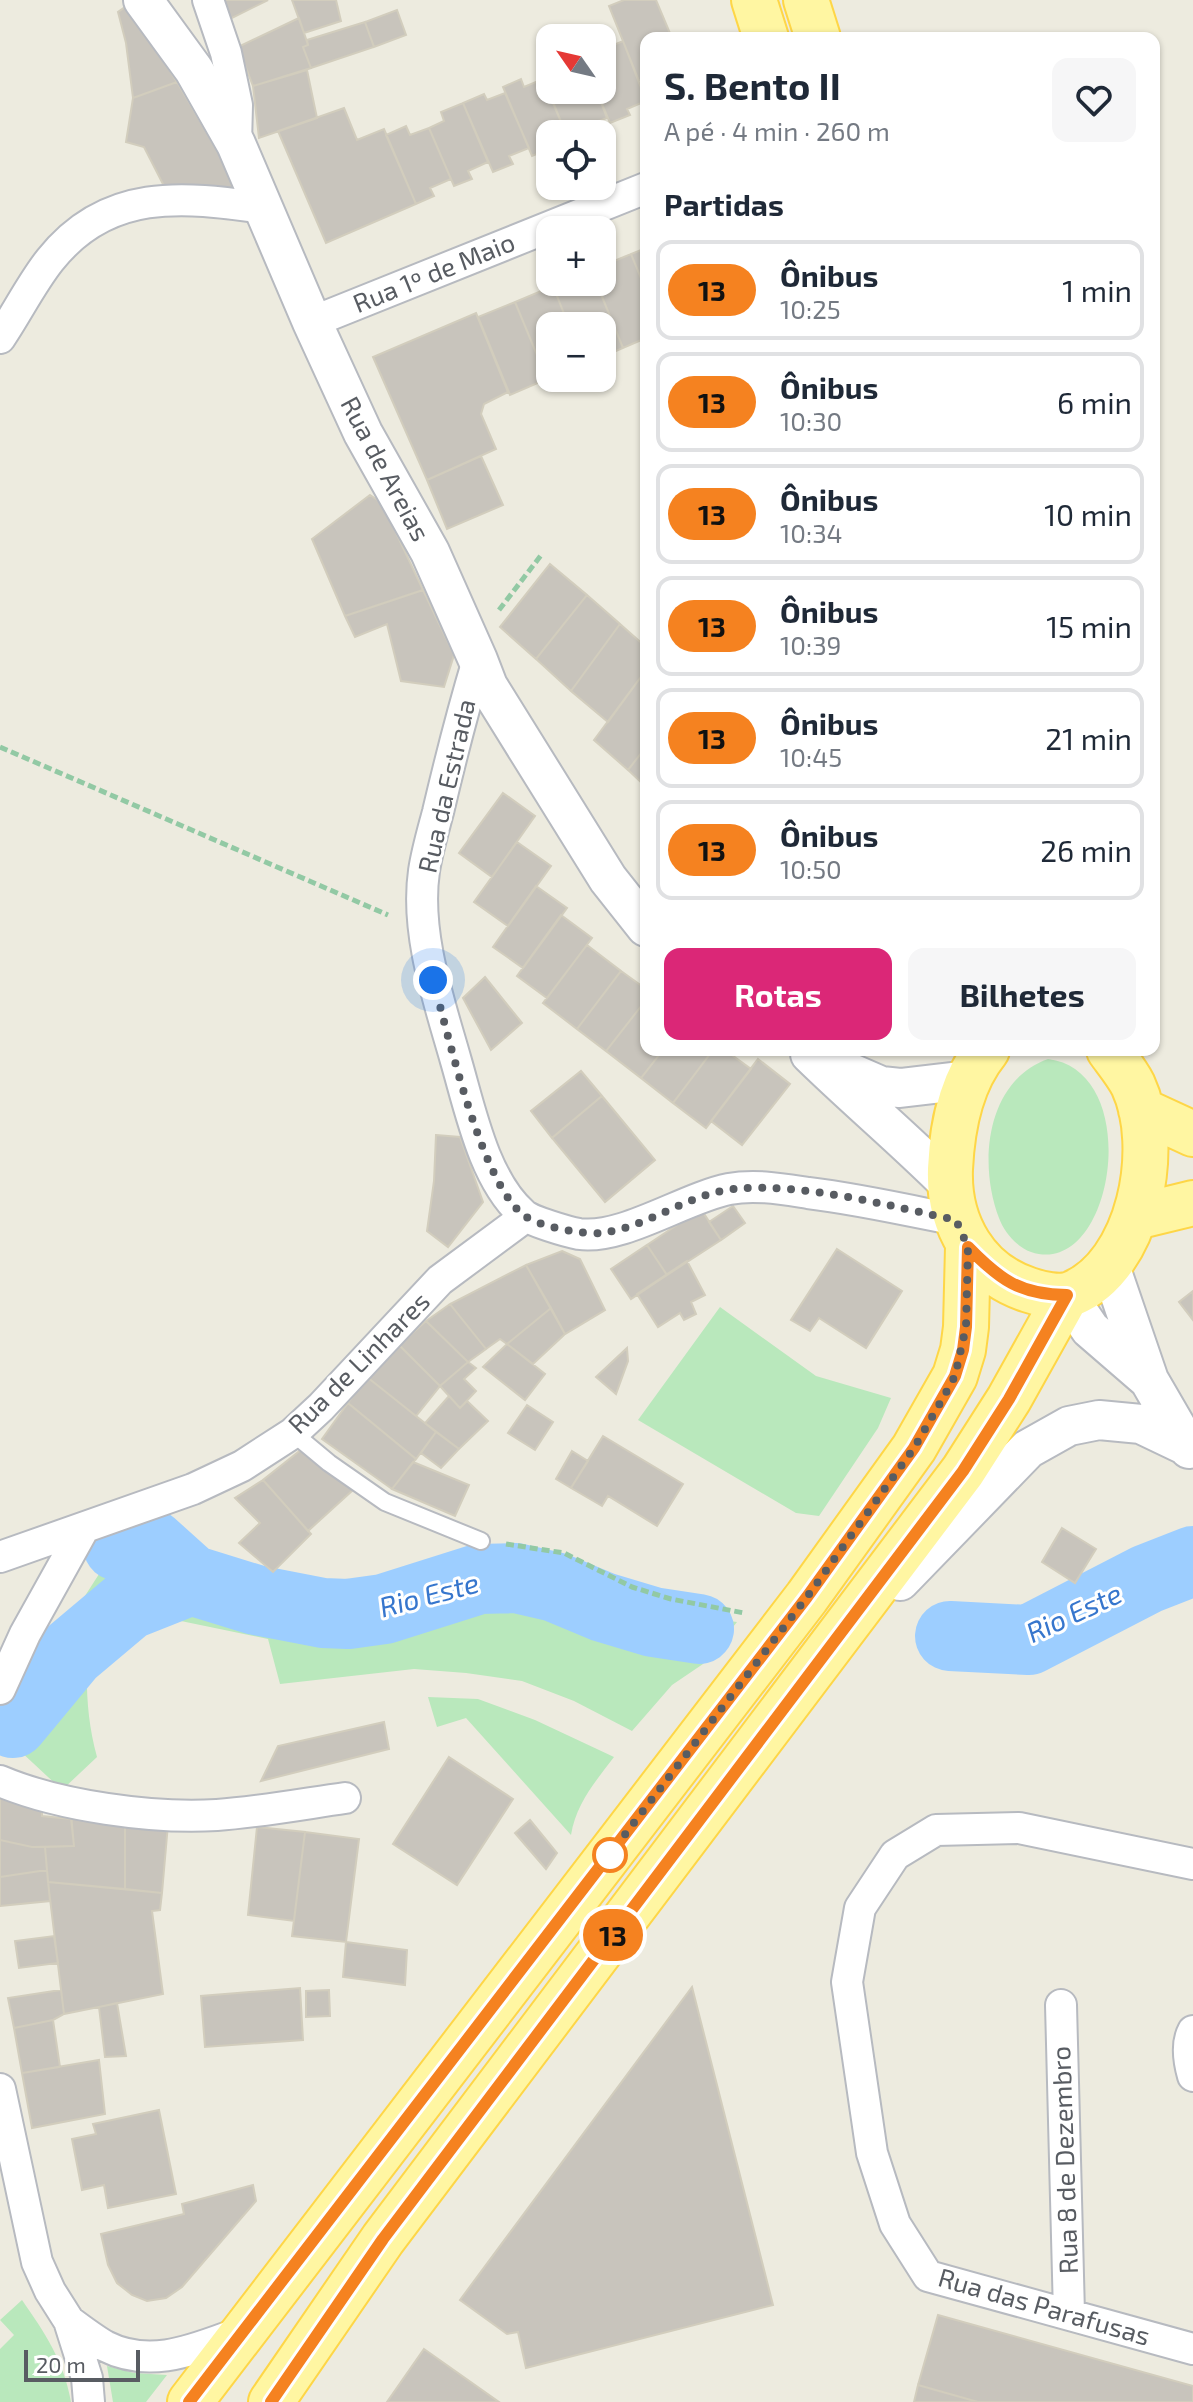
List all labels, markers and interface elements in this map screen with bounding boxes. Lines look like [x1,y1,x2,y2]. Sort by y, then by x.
north arrow [536,24,616,104]
map controls [536,24,616,392]
button: heart [1052,58,1136,142]
text: S. Bento II [664,62,841,108]
text: A pé · 4 min · 260 m [664,115,890,146]
button: locate [536,120,616,200]
text: Partidas [664,186,784,222]
button: + [536,216,616,296]
street label: Rua 1º de Maio [348,225,519,318]
text: Ônibus [780,257,879,293]
text: 1 min [1062,272,1132,308]
text: 13 [698,273,726,307]
text: 10:25 [780,293,841,324]
button: − [536,312,616,392]
text: Ônibus [780,369,879,405]
text: 6 min [1057,384,1132,420]
text: 13 [698,385,726,419]
street label: Rua de Areias [335,391,437,546]
text: 10:30 [780,405,842,436]
text: Ônibus [780,481,879,517]
text: 10 min [1044,496,1132,532]
text: 13 [698,497,726,531]
text: 10:34 [780,517,843,548]
text: Ônibus [780,593,879,629]
text: 15 min [1046,608,1132,644]
text: 13 [698,609,726,643]
text: 10:39 [780,629,842,660]
street label: Rua da Estrada [410,696,481,876]
text: Ônibus [780,705,879,741]
text: 21 min [1045,720,1132,756]
text: 13 [698,721,726,755]
text: 10:45 [780,741,842,772]
text: Ônibus [780,817,879,853]
text: 26 min [1040,832,1132,868]
text: 13 [698,833,726,867]
text: 10:50 [780,853,842,884]
button: Rotas [664,948,892,1040]
button: Bilhetes [908,948,1136,1040]
your location [413,960,453,1000]
street label: Rua de Linhares [281,1285,435,1439]
water label: Rio Este [375,1564,482,1624]
water label: Rio Este [1020,1575,1127,1649]
unlabelled marker [593,1838,627,1872]
line badge: 13 [577,1909,649,1961]
text: 13 [599,1918,627,1952]
street label: Rua 8 de Dezembro [1044,2046,1083,2275]
street label: Rua das Parafusas [935,2261,1154,2351]
scale bar [24,2346,140,2382]
text: 20 m [36,2351,86,2377]

